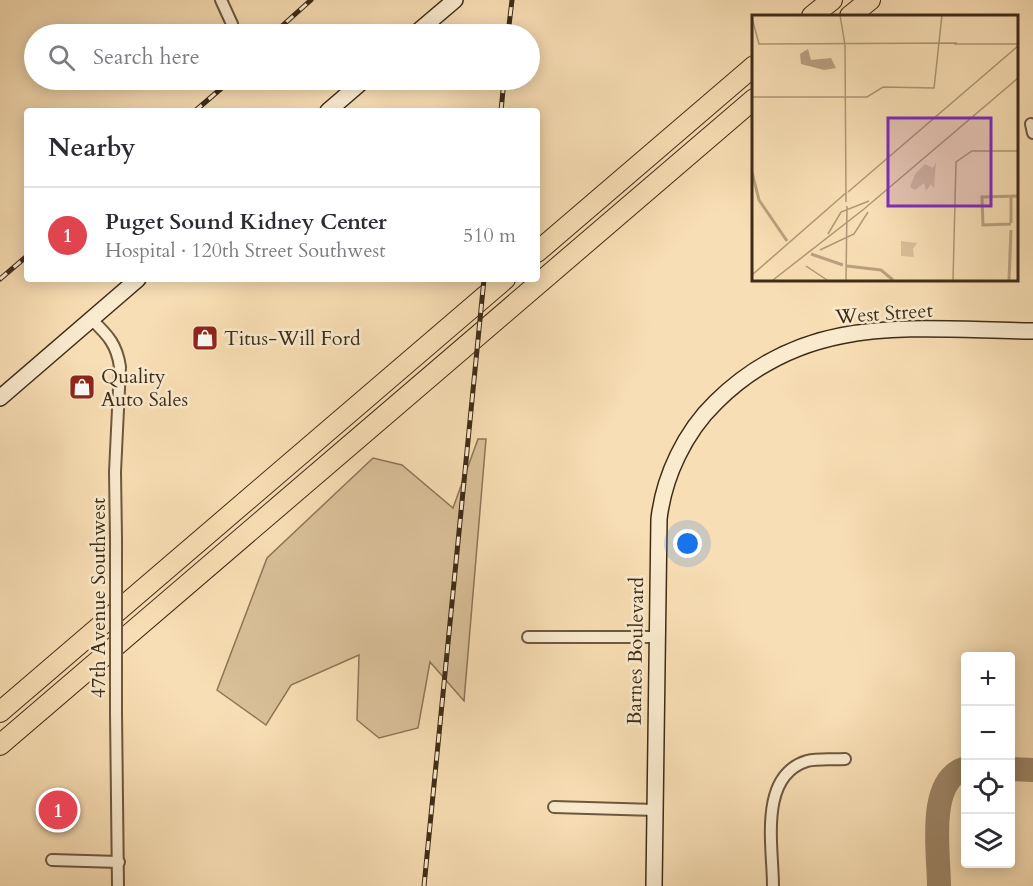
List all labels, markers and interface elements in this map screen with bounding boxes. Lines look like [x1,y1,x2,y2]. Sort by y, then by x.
inset map [752,15,1018,280]
search box [24,24,540,90]
icon: search [45,41,78,74]
text: Search here [93,42,200,72]
text: Nearby [48,130,136,165]
text: Puget Sound Kidney Center [105,207,387,237]
text: 1 [62,222,73,249]
text: 510 m [463,222,516,249]
text: Hospital · 120th Street Southwest [105,237,385,264]
street label: West Street [833,297,934,330]
shop icon: Titus-Will Ford [190,323,220,353]
place label: Titus-Will Ford [224,325,361,352]
place label: Quality Auto Sales [101,363,188,413]
shop icon: Quality Auto Sales [67,372,97,402]
street label: 47th Avenue Southwest [85,497,112,698]
your location [673,529,702,558]
street label: Barnes Boulevard [621,576,650,725]
map controls [961,652,1015,868]
button: + [961,652,1015,706]
button: − [961,706,1015,760]
button: locate [961,760,1015,814]
pin: 1 [38,788,78,832]
button: layers [961,814,1015,868]

